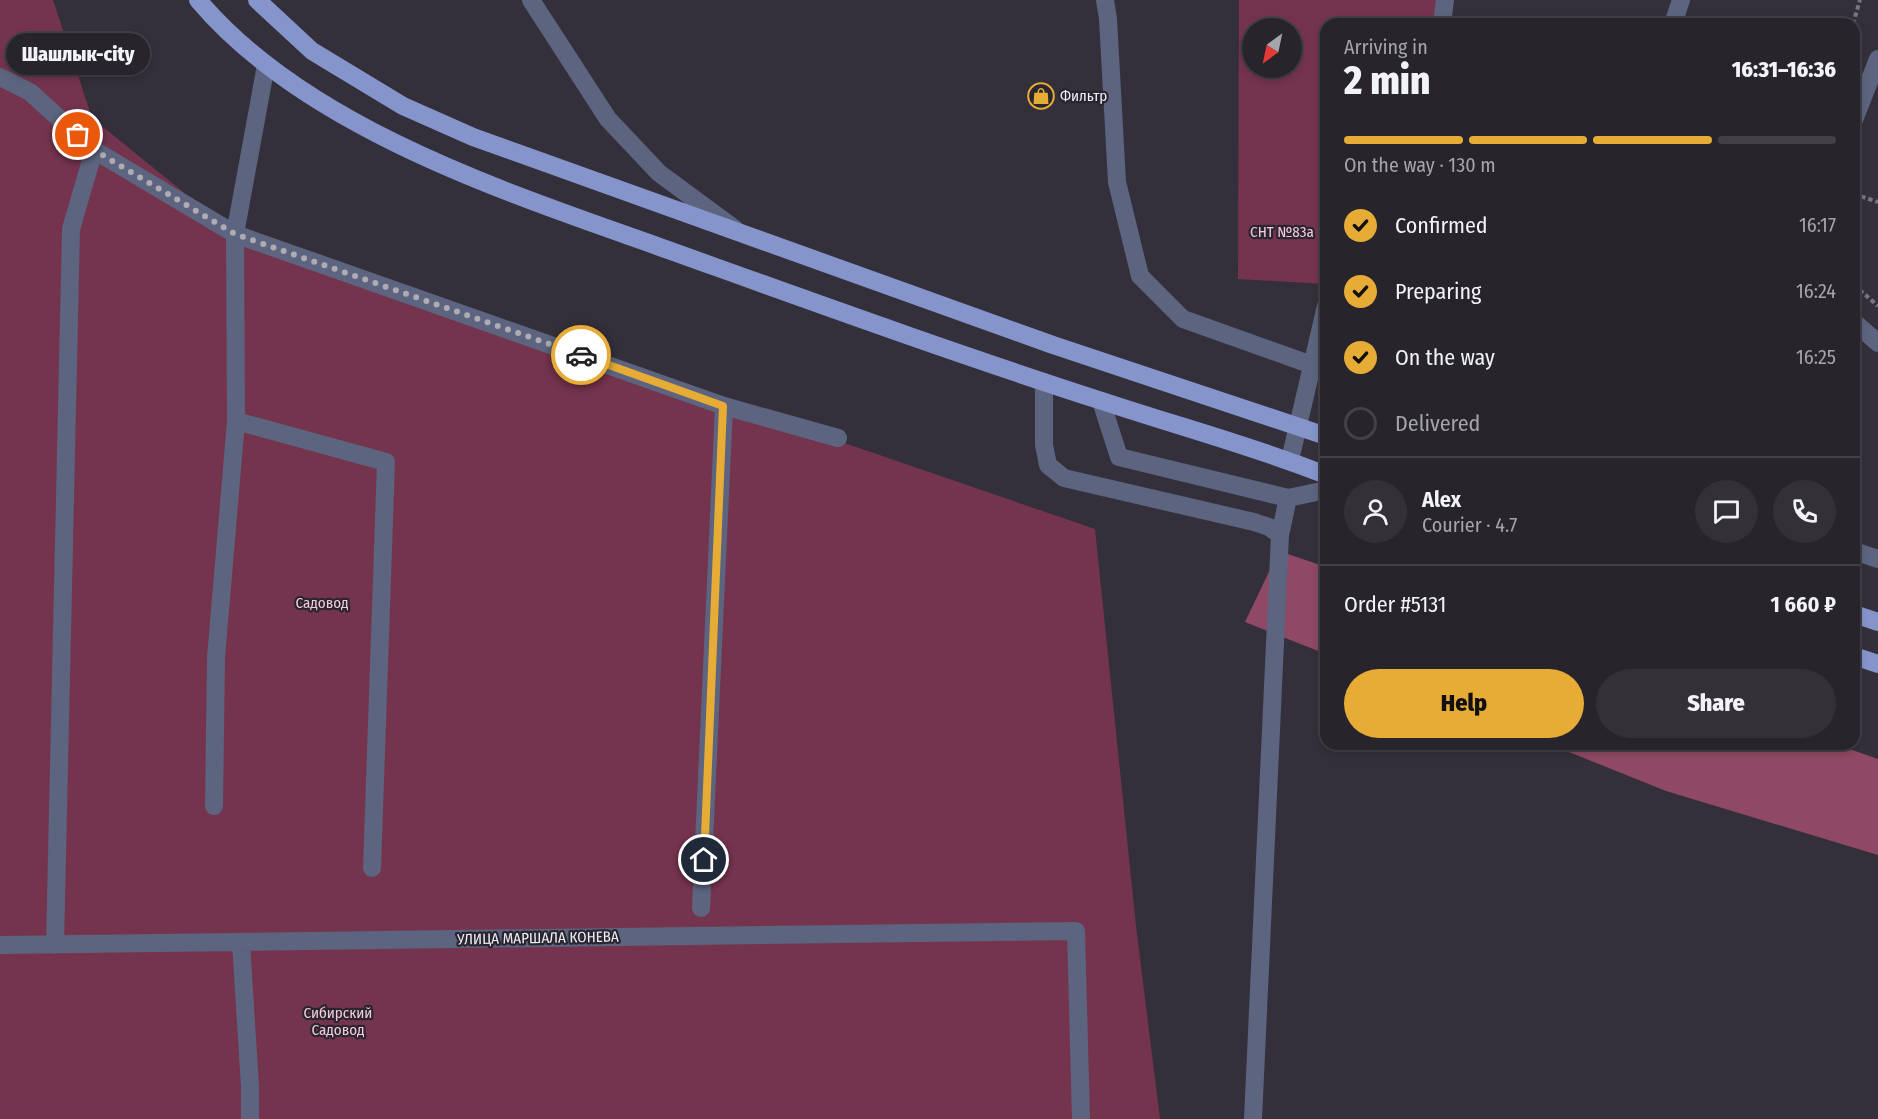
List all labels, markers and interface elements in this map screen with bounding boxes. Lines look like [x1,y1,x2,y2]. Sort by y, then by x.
north arrow [1242,18,1302,78]
map controls [1242,18,1302,78]
callout: Шашлык-city [6,33,150,75]
text: Arriving in [1344,35,1428,59]
text: Шашлык-city [22,42,134,66]
text: 16:31–16:36 [1732,56,1836,83]
text: 2 min [1344,58,1430,104]
shop icon: Фильтр [1026,81,1056,111]
place label: Фильтр [1060,87,1107,105]
pin [52,109,103,160]
icon: bag [61,118,94,151]
text: On the way · 130 m [1344,153,1496,177]
icon: check [1344,209,1377,242]
text: Confirmed [1395,212,1488,239]
text: 16:17 [1799,213,1836,237]
park label: СНТ №83а [1250,223,1314,241]
icon: check [1344,275,1377,308]
text: Preparing [1395,278,1481,305]
text: 16:24 [1796,279,1836,303]
courier [551,325,611,385]
icon: car [565,339,598,372]
icon: check [1344,341,1377,374]
text: On the way [1395,344,1495,371]
text: 16:25 [1796,345,1836,369]
text: Delivered [1395,410,1480,437]
button: person [1344,480,1407,543]
button: chat [1695,480,1758,543]
button: phone [1773,480,1836,543]
text: Alex [1422,486,1461,513]
text: Courier · 4.7 [1422,513,1517,537]
text: Order #5131 [1344,591,1446,618]
text: 1 660 ₽ [1771,591,1836,618]
park label: Садовод [295,594,349,612]
button: Help [1344,669,1584,738]
button: Share [1596,669,1836,738]
pin [678,834,729,885]
icon: home [687,843,720,876]
street label: УЛИЦА МАРШАЛА КОНЕВА [456,928,619,948]
park label: Сибирский Садовод [304,1004,372,1039]

